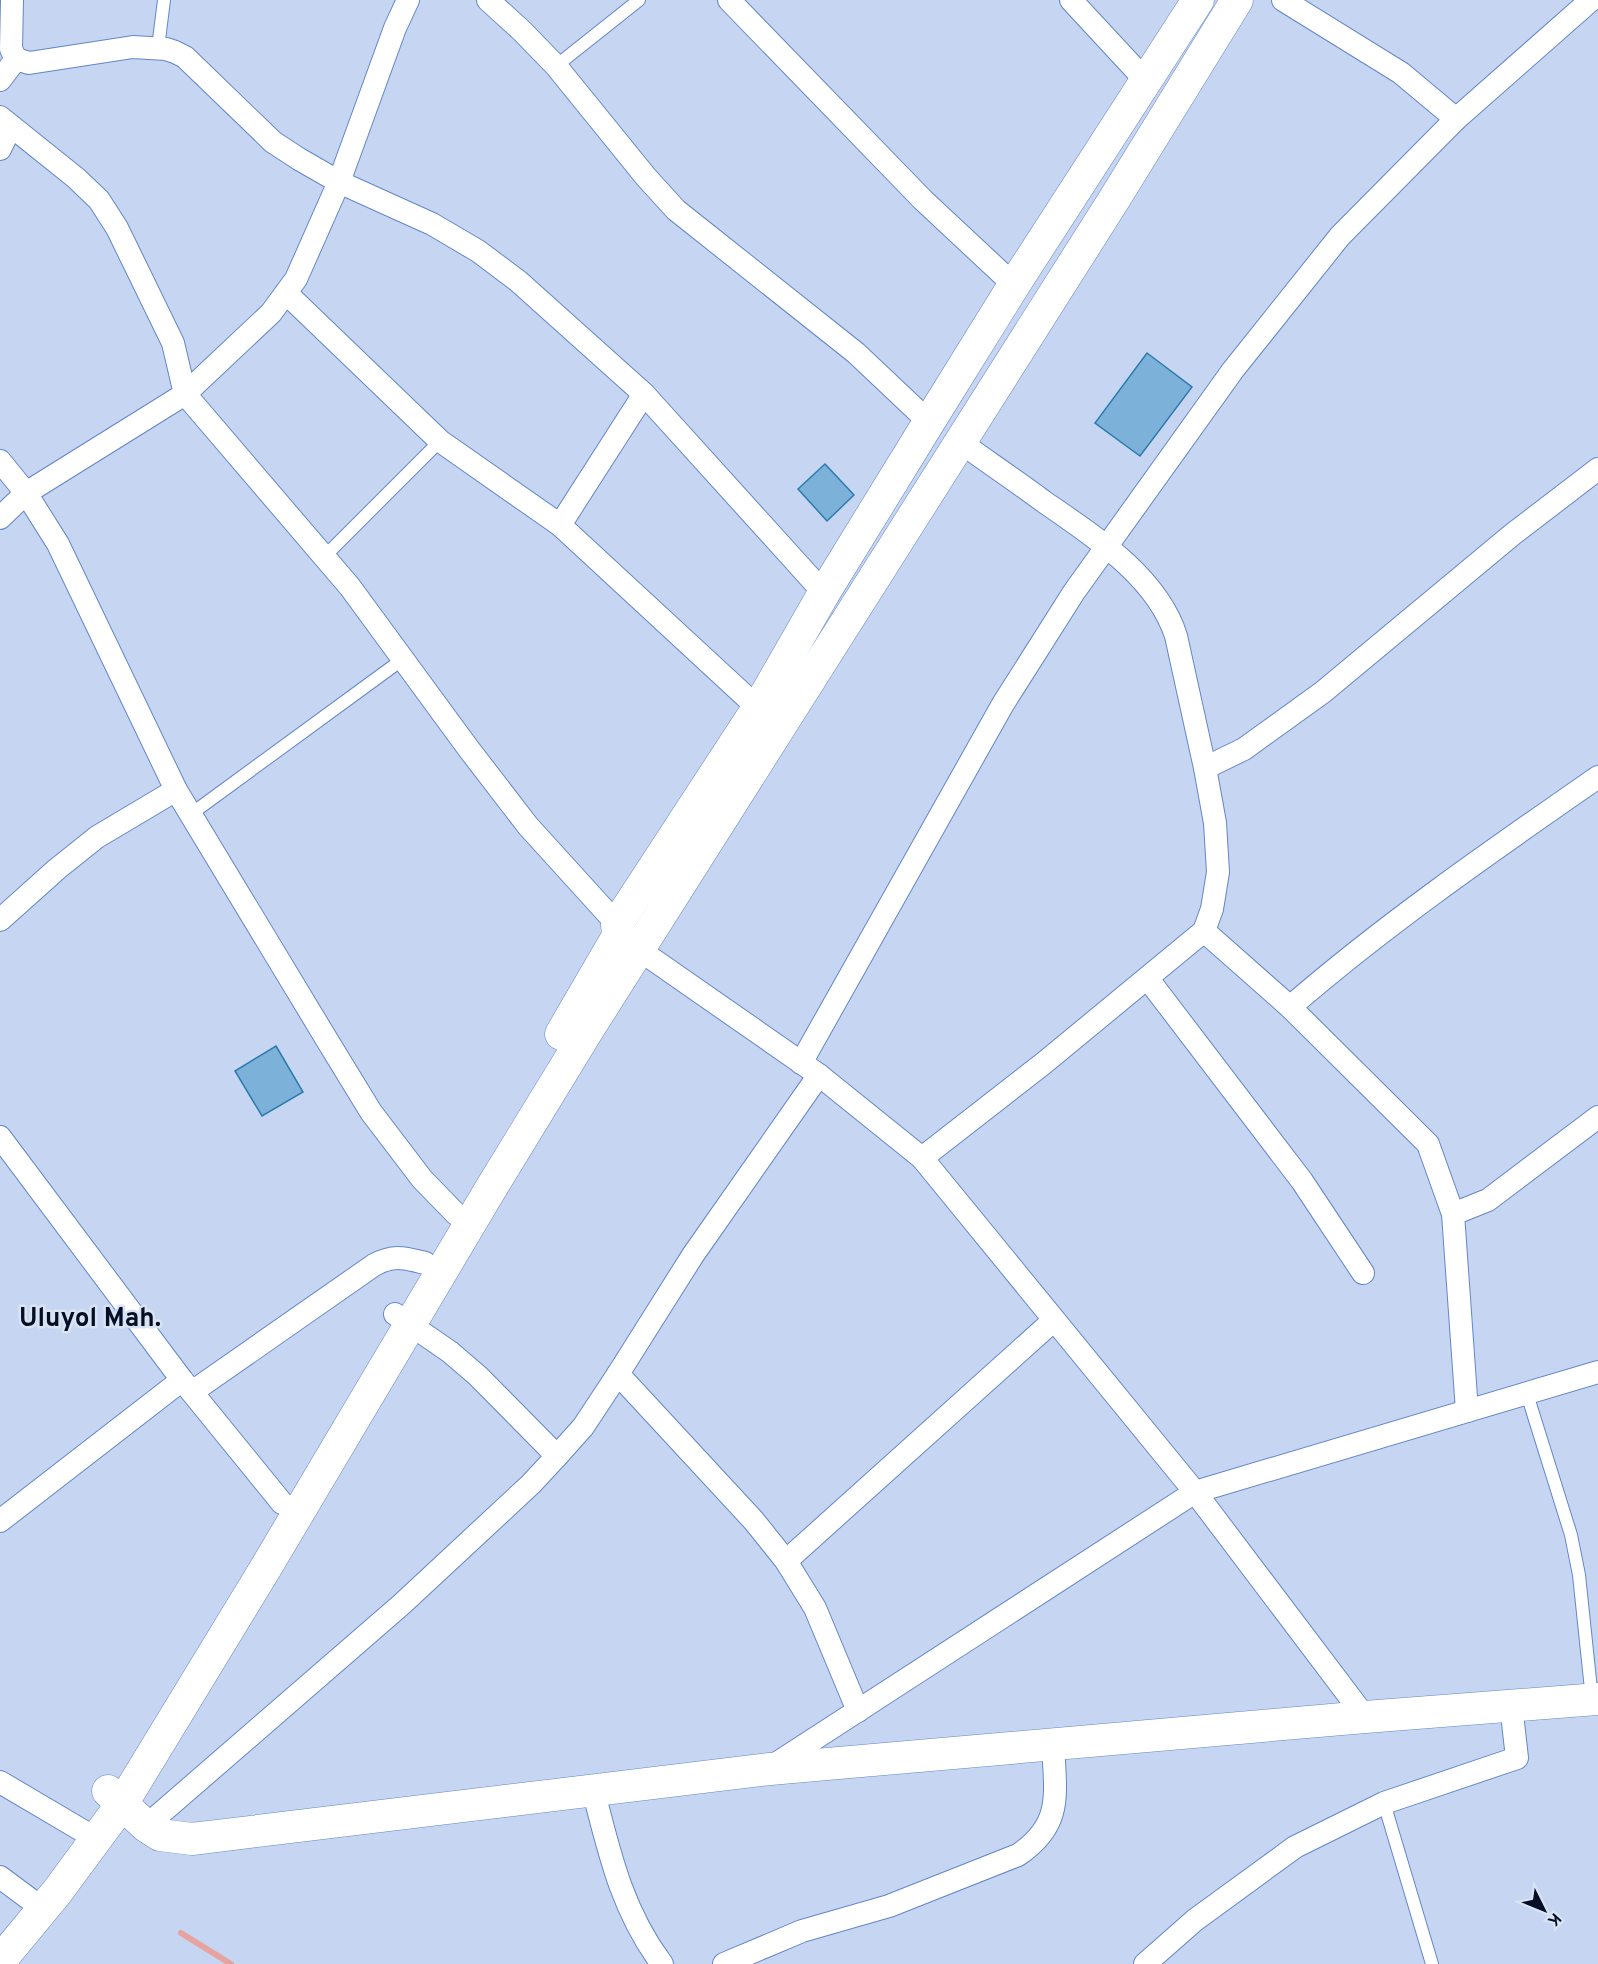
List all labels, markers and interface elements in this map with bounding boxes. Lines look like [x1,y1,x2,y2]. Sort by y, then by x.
district label: Uluyol Mah. [19,1303,161,1336]
north arrow [1514,1880,1574,1940]
text: K [1542,1908,1565,1930]

